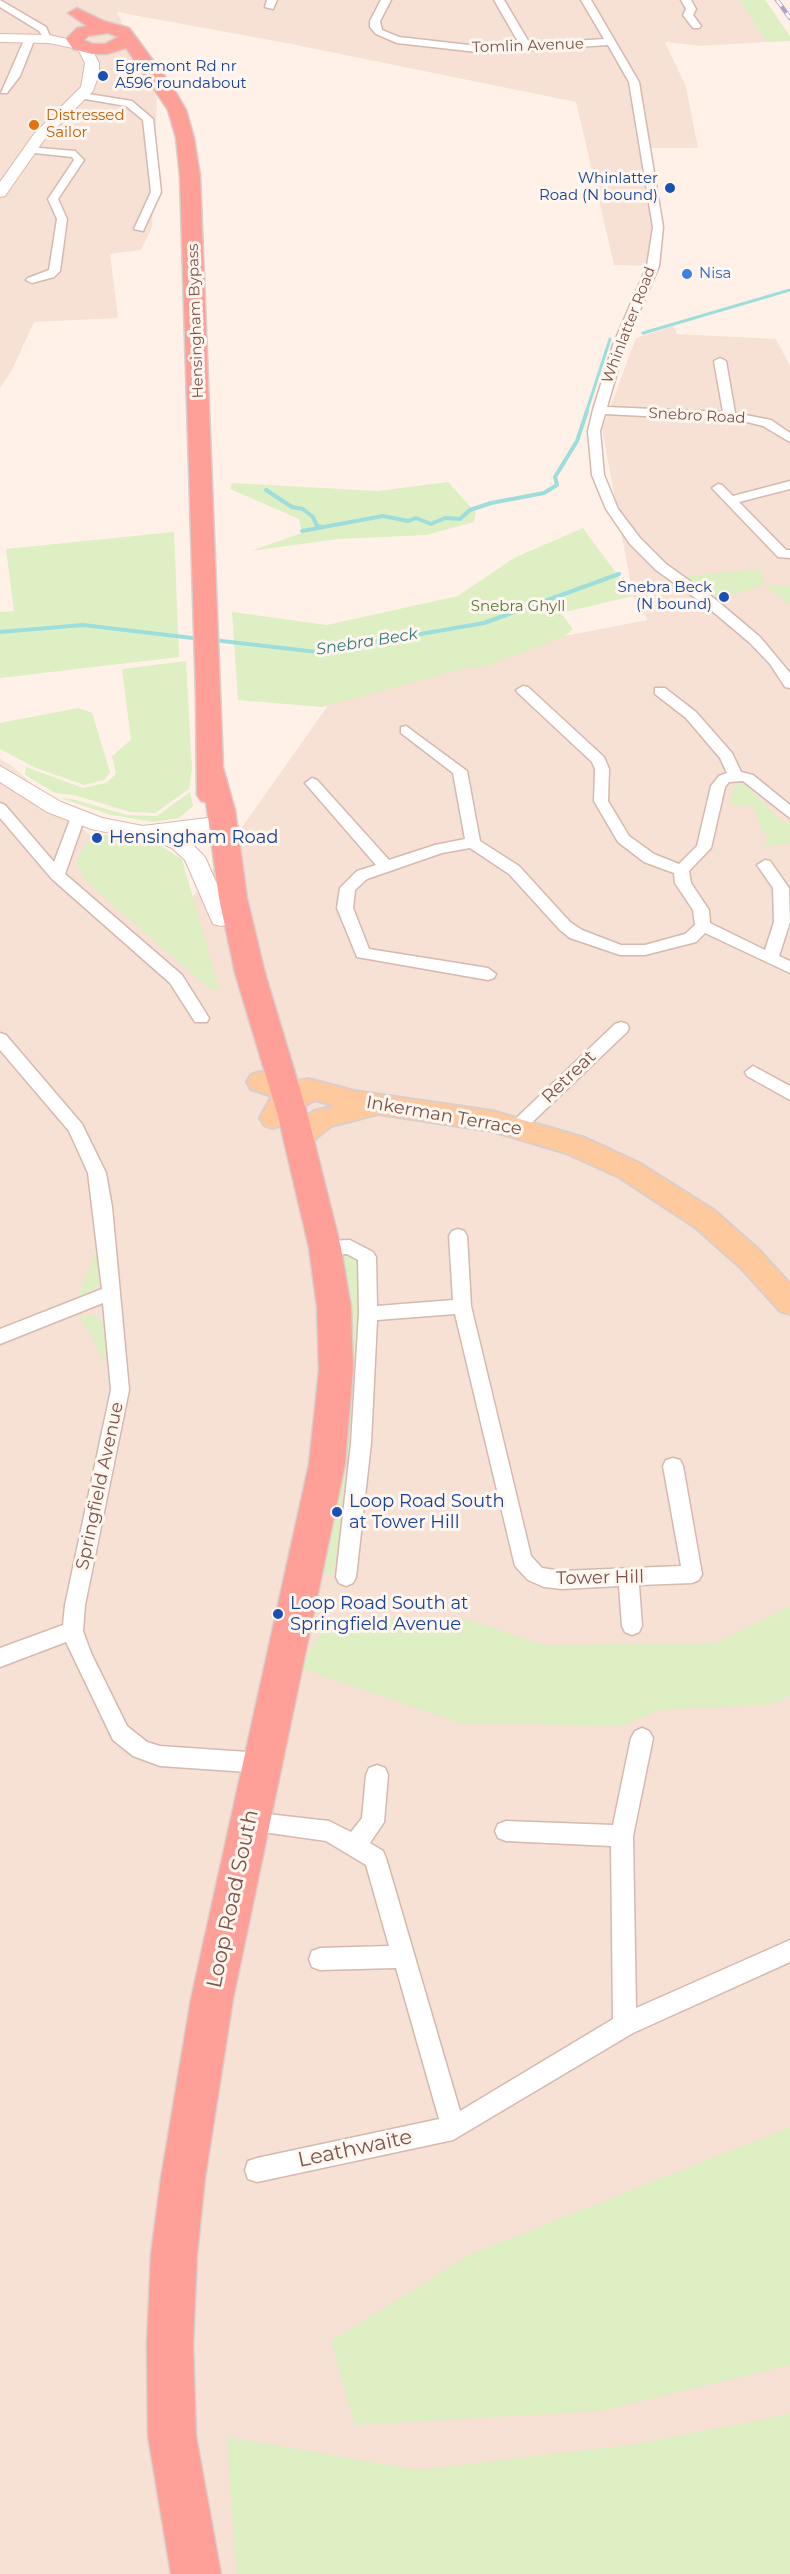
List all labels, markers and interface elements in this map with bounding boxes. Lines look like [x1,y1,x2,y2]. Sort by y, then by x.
street label: Tomlin Avenue [472,35,584,57]
place label: Egremont Rd nr A596 roundabout [115,58,247,93]
marker: Egremont Rd nr A596 roundabout [96,69,110,83]
place label: Distressed Sailor [46,107,125,142]
marker: Distressed Sailor [27,118,41,132]
place label: Whinlatter Road (N bound) [539,170,658,205]
marker: Whinlatter Road (N bound) [663,181,677,195]
street label: Hensingham Bypass [184,243,208,399]
street label: Whinlatter Road [598,264,660,386]
place label: Nisa [699,265,731,283]
marker: Nisa [680,267,694,281]
street label: Snebro Road [648,404,746,428]
place label: Snebra Beck (N bound) [618,579,712,614]
marker: Snebra Beck (N bound) [717,590,731,604]
park label: Snebra Ghyll [471,598,565,616]
water label: Snebra Beck [315,624,419,660]
place label: Hensingham Road [109,827,278,849]
marker: Hensingham Road [90,831,104,845]
street label: Retreat [538,1046,600,1108]
street label: Inkerman Terrace [364,1092,524,1140]
street label: Springfield Avenue [72,1400,128,1572]
place label: Loop Road South at Tower Hill [349,1491,505,1534]
marker: Loop Road South at Tower Hill [330,1505,344,1519]
street label: Tower Hill [556,1566,644,1590]
place label: Loop Road South at Springfield Avenue [290,1593,468,1636]
marker: Loop Road South at Springfield Avenue [271,1607,285,1621]
street label: Loop Road South [202,1808,264,1990]
street label: Leathwaite [296,2125,414,2173]

